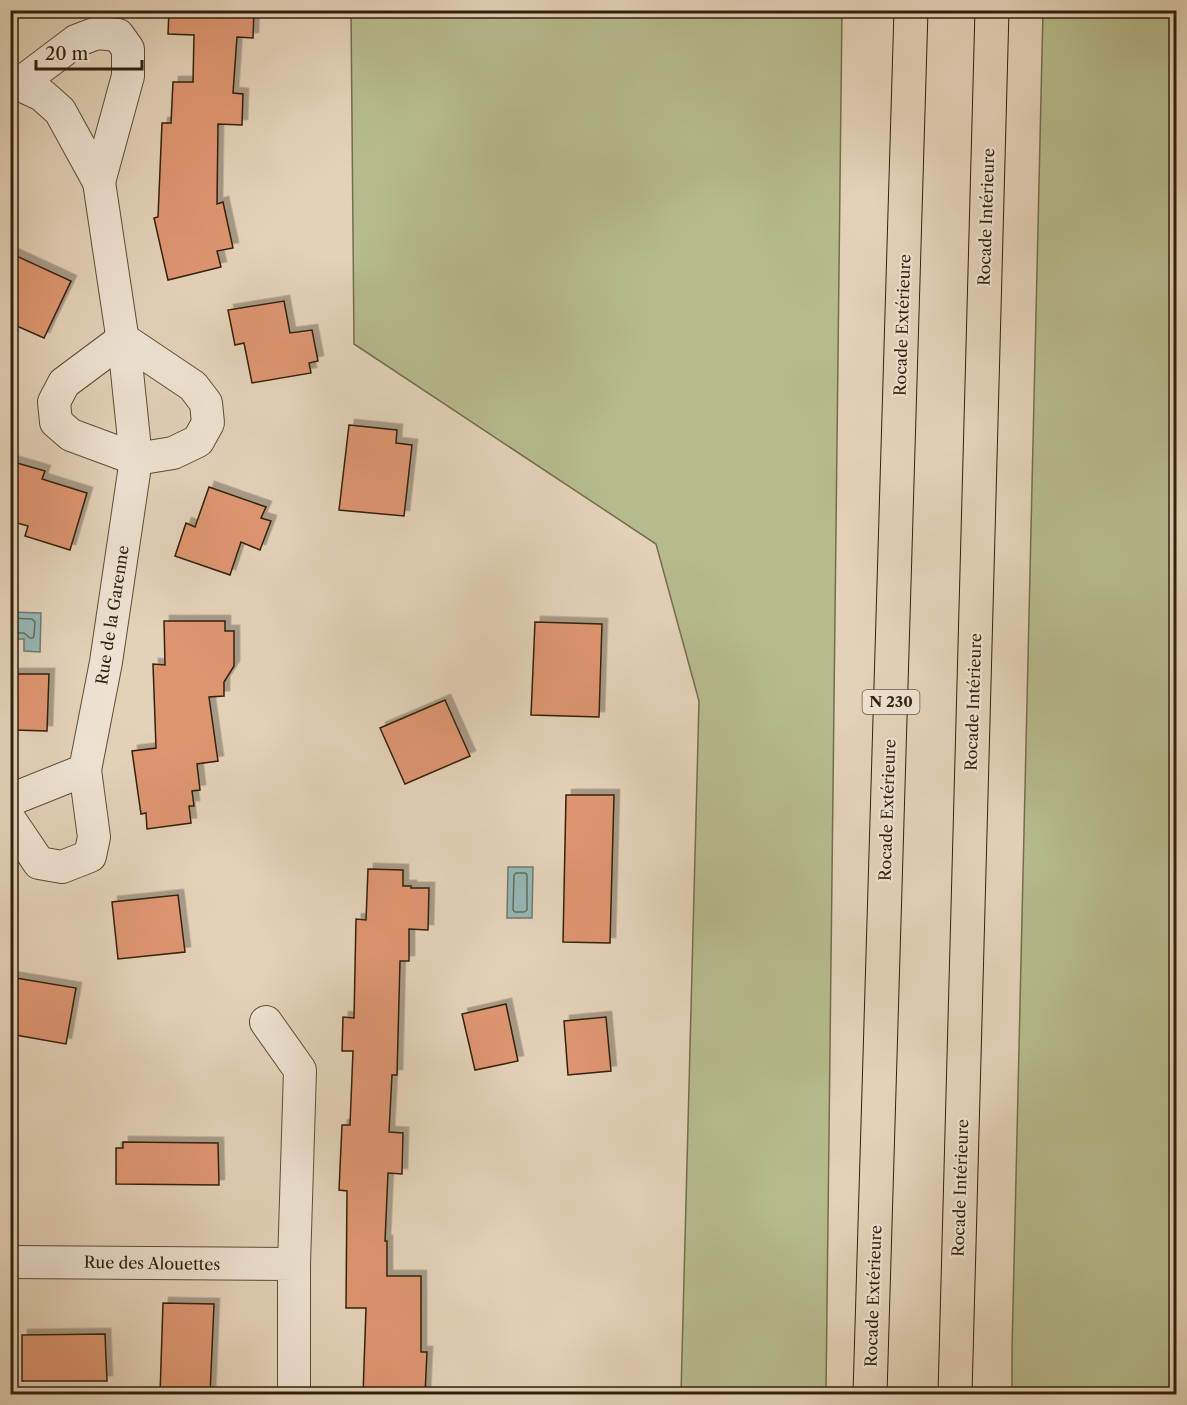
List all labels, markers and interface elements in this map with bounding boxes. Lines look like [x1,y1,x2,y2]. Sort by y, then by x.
scale bar [36,33,142,71]
text: 20 m [45,43,89,65]
street label: Rocade Intérieure [974,148,998,286]
street label: Rocade Extérieure [890,254,914,396]
street label: Rue de la Garenne [91,544,133,686]
street label: Rocade Intérieure [961,633,985,771]
road number: N 230 [862,690,920,714]
street label: Rocade Extérieure [875,739,899,881]
street label: Rocade Intérieure [948,1119,972,1257]
street label: Rocade Extérieure [861,1225,885,1367]
street label: Rue des Alouettes [84,1252,220,1274]

